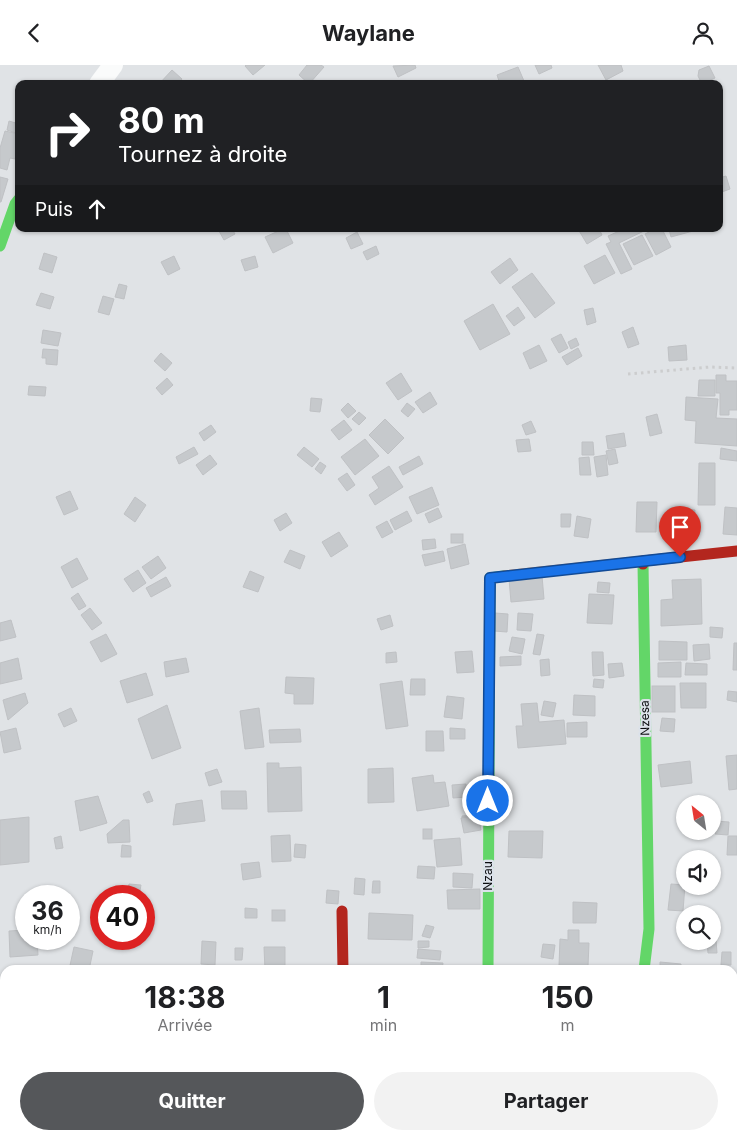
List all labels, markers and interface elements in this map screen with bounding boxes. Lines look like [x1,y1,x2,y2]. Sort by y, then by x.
icon: back [20,19,48,47]
icon: person [689,19,717,47]
text: Waylane [322,20,415,46]
text: 80 m [118,99,205,141]
icon: right [35,100,100,165]
text: Tournez à droite [118,141,287,167]
icon: ahead [83,195,111,223]
text: Puis [35,198,73,221]
pin [659,506,701,557]
icon: arrive [666,513,694,541]
street label: Nzesa [637,700,652,736]
position arrow [461,774,513,826]
north arrow [676,795,721,840]
map controls [676,795,721,950]
button: sound [676,850,721,895]
street label: Nzau [480,861,495,891]
speed limit sign: 40 [90,885,155,950]
text: 36 [31,896,64,926]
button: search [676,905,721,950]
text: km/h [33,922,62,937]
text: 18:38 [144,979,226,1015]
text: 1 [377,979,390,1015]
text: 150 [541,979,594,1015]
text: Arrivée [158,1015,212,1035]
text: min [370,1015,397,1035]
text: m [561,1015,575,1035]
button: Quitter [20,1072,364,1130]
button: Partager [374,1072,718,1130]

